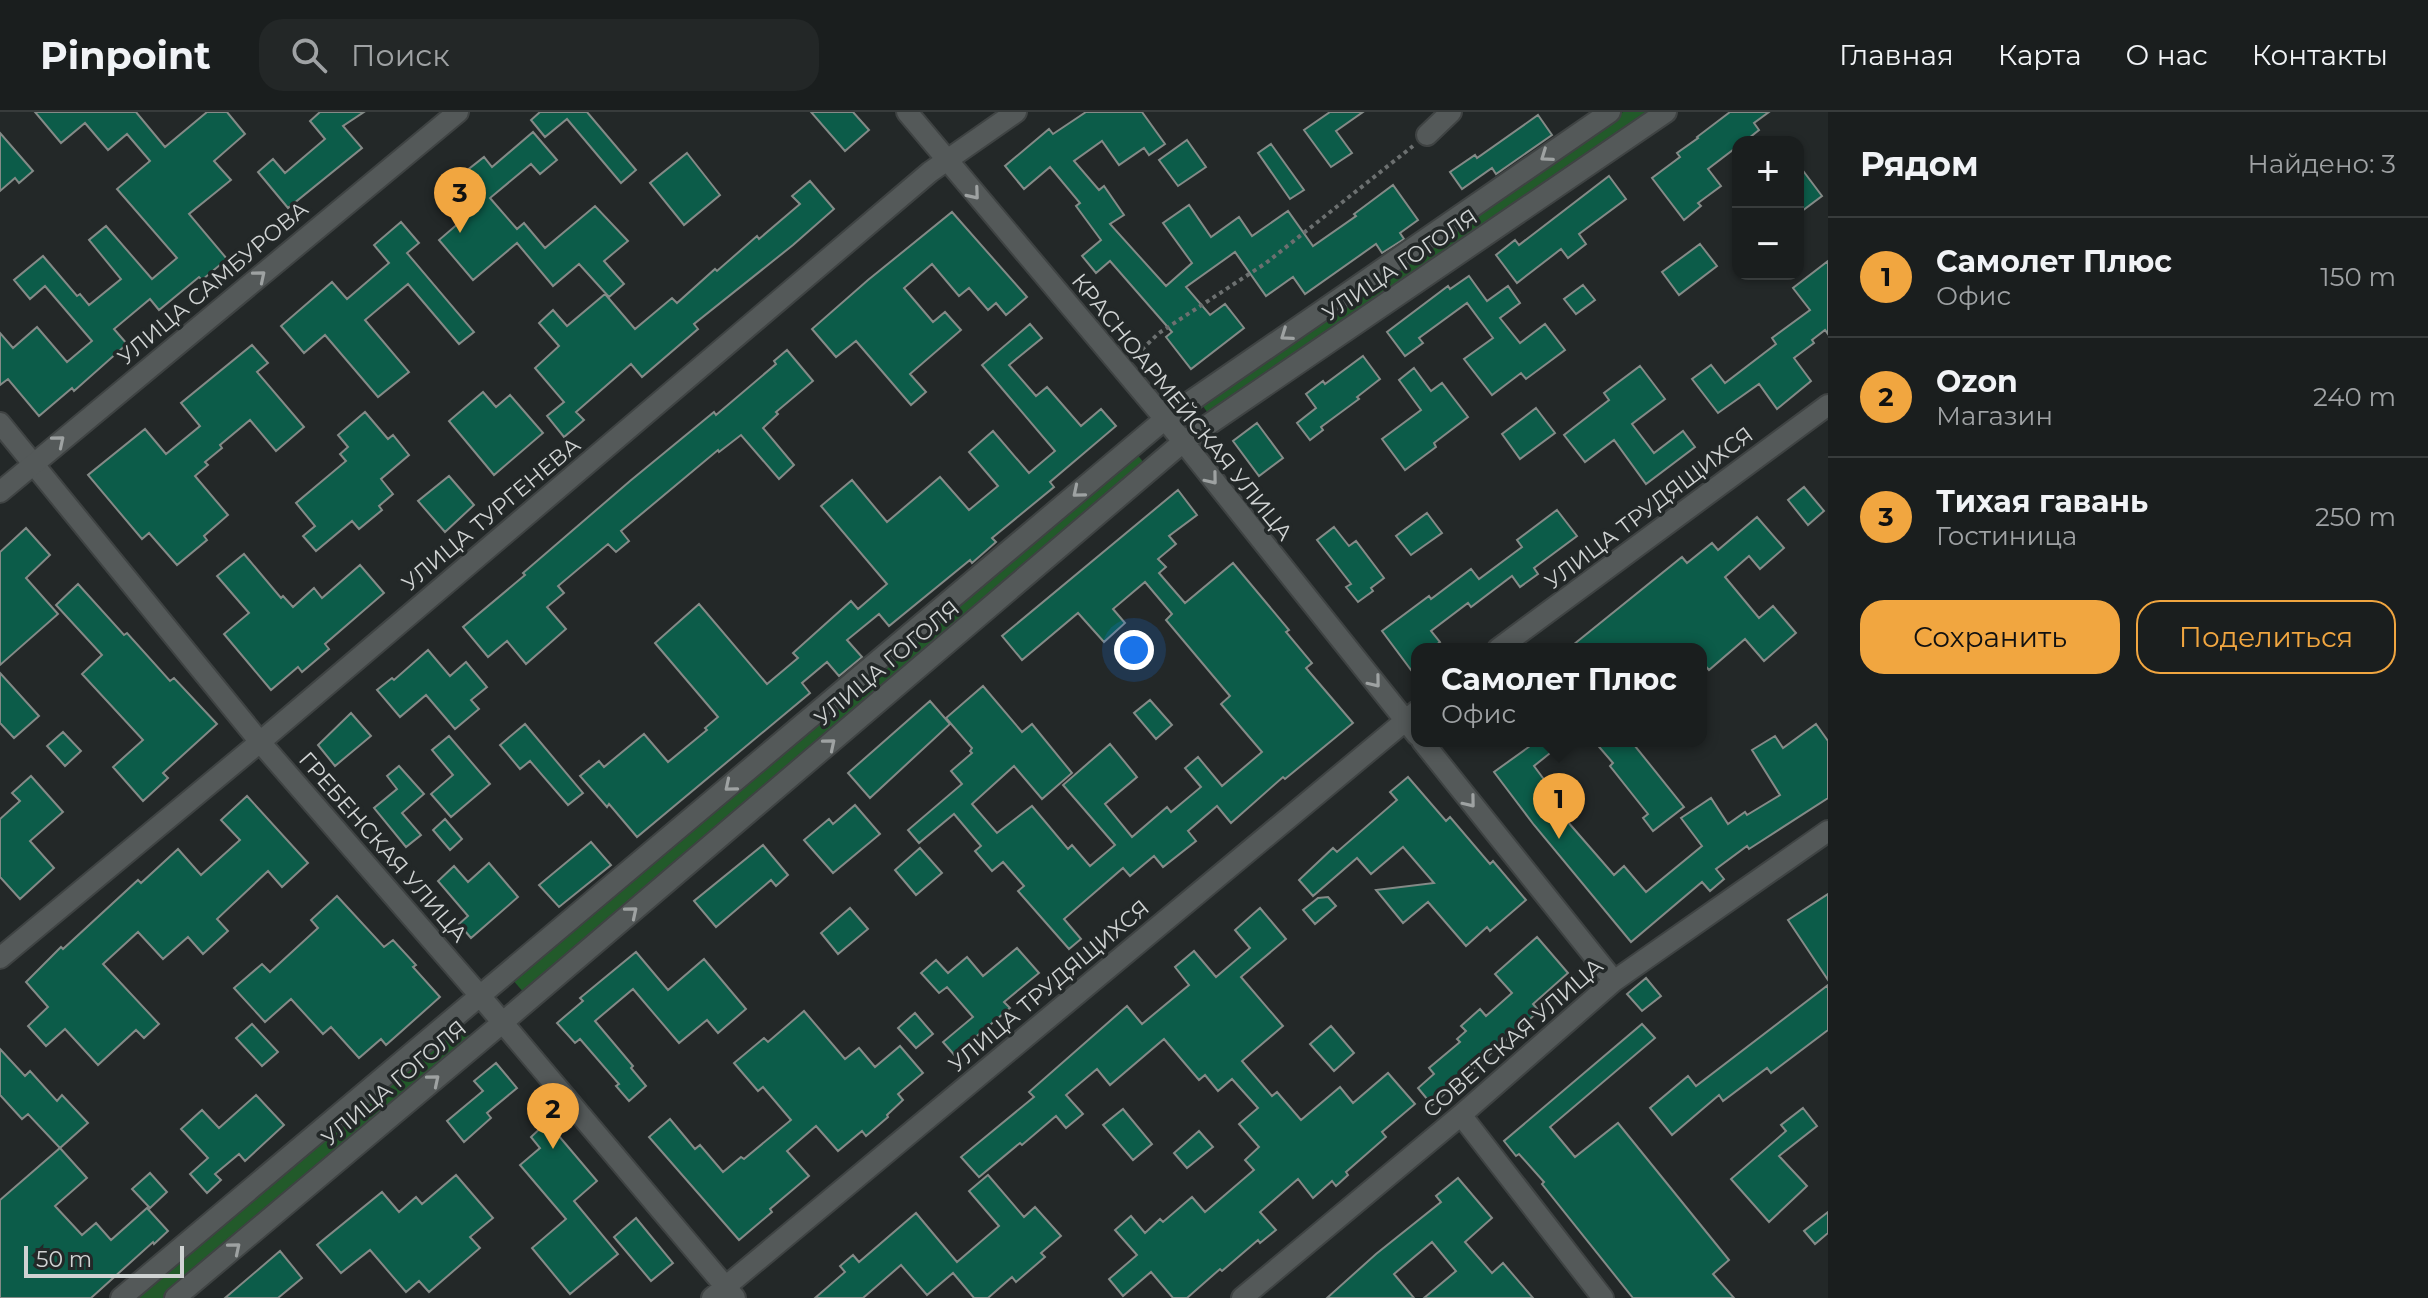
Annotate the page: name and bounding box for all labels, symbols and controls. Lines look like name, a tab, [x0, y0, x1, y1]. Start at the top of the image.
search box	[259, 19, 819, 91]
text: Pinpoint	[40, 32, 211, 79]
icon: search	[287, 33, 331, 77]
text: Поиск	[351, 37, 450, 74]
text: Главная	[1839, 38, 1954, 72]
text: Карта	[1998, 38, 2082, 72]
text: О нас	[2126, 38, 2208, 72]
text: Контакты	[2252, 38, 2388, 72]
map controls	[1732, 136, 1804, 280]
button: +	[1732, 136, 1804, 208]
text: Рядом	[1860, 143, 1979, 185]
one-way arrow	[1541, 146, 1555, 161]
text: Найдено: 3	[2248, 148, 2396, 180]
pin: 3	[434, 167, 486, 233]
one-way arrow	[964, 184, 979, 199]
street label: УЛИЦА САМБУРОВА	[112, 195, 314, 371]
street label: УЛИЦА ГОГОЛЯ	[1317, 203, 1483, 327]
button: −	[1732, 208, 1804, 280]
text: Самолет Плюс	[1936, 243, 2172, 280]
text: 1	[1881, 261, 1891, 293]
text: 150 m	[2320, 261, 2396, 293]
street label: КРАСНОАРМЕЙСКАЯ УЛИЦА	[1066, 268, 1299, 547]
one-way arrow	[251, 271, 265, 286]
text: Офис	[1936, 280, 2011, 312]
one-way arrow	[1280, 325, 1294, 340]
text: Ozon	[1936, 363, 2018, 400]
text: 2	[1878, 381, 1894, 413]
text: 240 m	[2313, 381, 2396, 413]
text: Магазин	[1936, 400, 2053, 432]
street label: УЛИЦА ТРУДЯЩИХСЯ	[1540, 421, 1758, 595]
street label: УЛИЦА ТУРГЕНЕВА	[396, 431, 586, 597]
one-way arrow	[50, 436, 65, 451]
one-way arrow	[1203, 470, 1217, 485]
one-way arrow	[1073, 482, 1088, 496]
text: Тихая гавань	[1936, 483, 2148, 520]
text: 3	[1878, 501, 1894, 533]
text: 250 m	[2315, 501, 2396, 533]
text: Гостиница	[1936, 520, 2077, 552]
street label: УЛИЦА ГОГОЛЯ	[809, 594, 965, 732]
button: Сохранить	[1860, 600, 2120, 674]
button: Поделиться	[2136, 600, 2396, 674]
your location	[1114, 630, 1154, 670]
popup	[1411, 643, 1707, 747]
text: Самолет Плюс	[1441, 661, 1677, 698]
one-way arrow	[1365, 673, 1379, 688]
text: Офис	[1441, 698, 1516, 730]
one-way arrow	[820, 739, 835, 753]
street label: ГРЕБЕНСКАЯ УЛИЦА	[293, 746, 473, 948]
pin: 1	[1533, 773, 1585, 839]
one-way arrow	[725, 776, 739, 791]
one-way arrow	[1461, 793, 1475, 808]
street label: УЛИЦА ТРУДЯЩИХСЯ	[943, 894, 1155, 1078]
one-way arrow	[622, 907, 637, 922]
street label: СОВЕТСКАЯ УЛИЦА	[1417, 952, 1609, 1124]
street label: УЛИЦА ГОГОЛЯ	[316, 1014, 472, 1152]
one-way arrow	[424, 1075, 439, 1090]
pin: 2	[527, 1083, 579, 1149]
scale bar	[24, 1242, 184, 1278]
one-way arrow	[225, 1243, 240, 1258]
text: 50 m	[36, 1246, 92, 1273]

